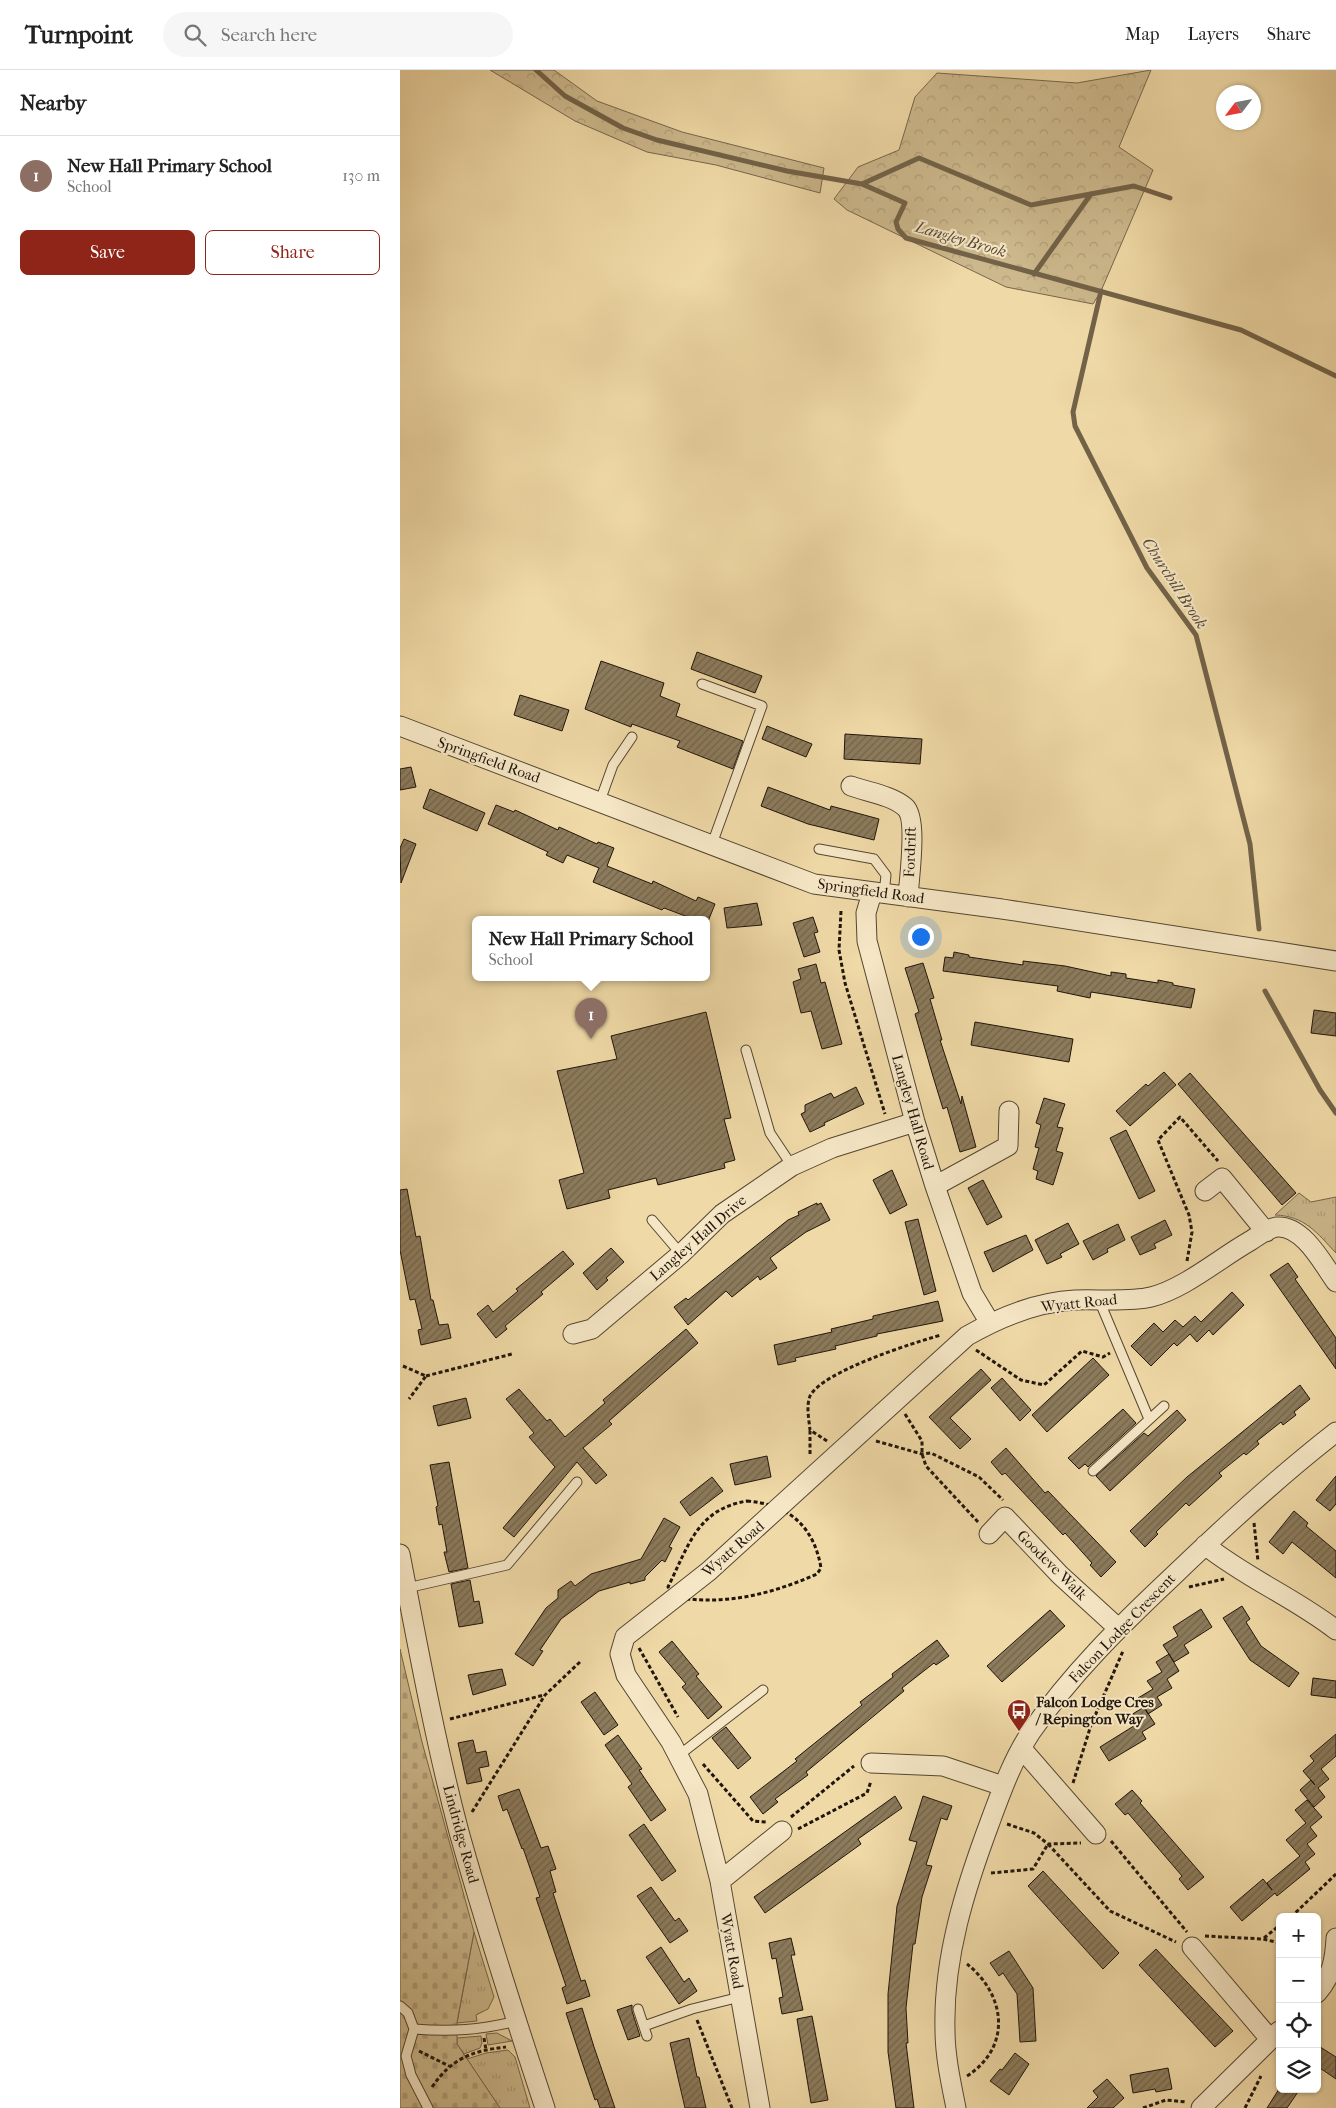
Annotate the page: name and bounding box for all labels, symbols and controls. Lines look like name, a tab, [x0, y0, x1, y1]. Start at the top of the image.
search box	[163, 12, 513, 57]
text: Turnpoint	[25, 21, 133, 49]
icon: search	[181, 21, 209, 49]
text: Search here	[221, 24, 317, 46]
text: Map	[1125, 24, 1159, 45]
text: Layers	[1187, 24, 1239, 45]
text: Share	[1267, 24, 1311, 45]
north arrow	[1216, 85, 1261, 130]
text: Nearby	[20, 91, 86, 115]
text: New Hall Primary School	[67, 155, 272, 177]
text: 1	[33, 166, 39, 185]
text: 130 m	[342, 166, 380, 185]
text: School	[67, 177, 112, 196]
water label: Langley Brook	[912, 217, 1009, 261]
button: Save	[20, 230, 195, 275]
button: Share	[205, 230, 380, 275]
water label: Churchill Brook	[1138, 534, 1212, 632]
street label: Springfield Road	[435, 733, 544, 787]
street label: Fordrift	[900, 826, 920, 878]
street label: Springfield Road	[816, 875, 926, 908]
popup	[472, 916, 710, 981]
your location	[908, 924, 934, 950]
text: New Hall Primary School	[488, 928, 694, 950]
text: School	[488, 950, 533, 969]
pin: 1	[575, 998, 607, 1039]
street label: Langley Hall Road	[888, 1052, 938, 1172]
street label: Langley Hall Drive	[646, 1191, 750, 1285]
street label: Wyatt Road	[1039, 1290, 1119, 1316]
street label: Wyatt Road	[698, 1517, 768, 1582]
street label: Goodeve Walk	[1013, 1526, 1091, 1604]
street label: Falcon Lodge Crescent	[1065, 1569, 1180, 1687]
place label: Falcon Lodge Cres / Repington Way	[1035, 1693, 1154, 1728]
bus stop icon: Falcon Lodge Cres / Repington Way	[1006, 1698, 1032, 1732]
street label: Lindridge Road	[439, 1783, 483, 1886]
street label: Wyatt Road	[716, 1911, 748, 1991]
map controls	[1276, 1913, 1321, 2093]
button: +	[1276, 1913, 1321, 1958]
button: −	[1276, 1958, 1321, 2003]
button: locate	[1276, 2003, 1321, 2048]
button: layers	[1276, 2048, 1321, 2093]

